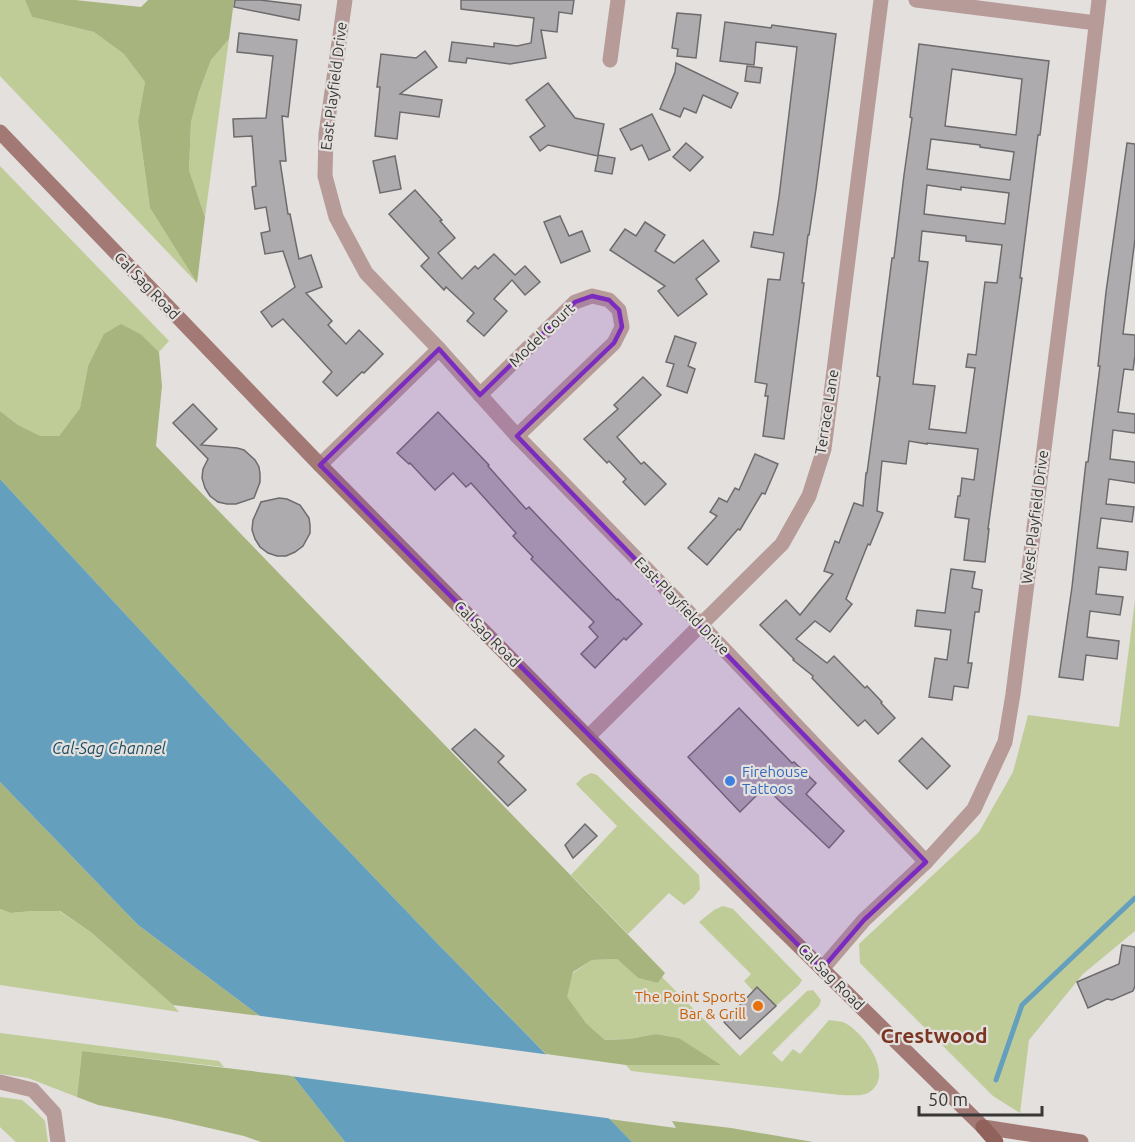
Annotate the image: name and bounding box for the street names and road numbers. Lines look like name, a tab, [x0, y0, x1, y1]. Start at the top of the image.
street label: East Playfield Drive	[317, 21, 350, 151]
street label: Cal Sag Road	[111, 249, 184, 323]
street label: Model Court	[505, 299, 578, 370]
street label: Terrace Lane	[811, 368, 842, 456]
street label: West Playfield Drive	[1018, 449, 1051, 585]
street label: East Playfield Drive	[631, 553, 733, 658]
street label: Cal Sag Road	[451, 597, 524, 670]
street label: Cal Sag Road	[795, 940, 868, 1013]

